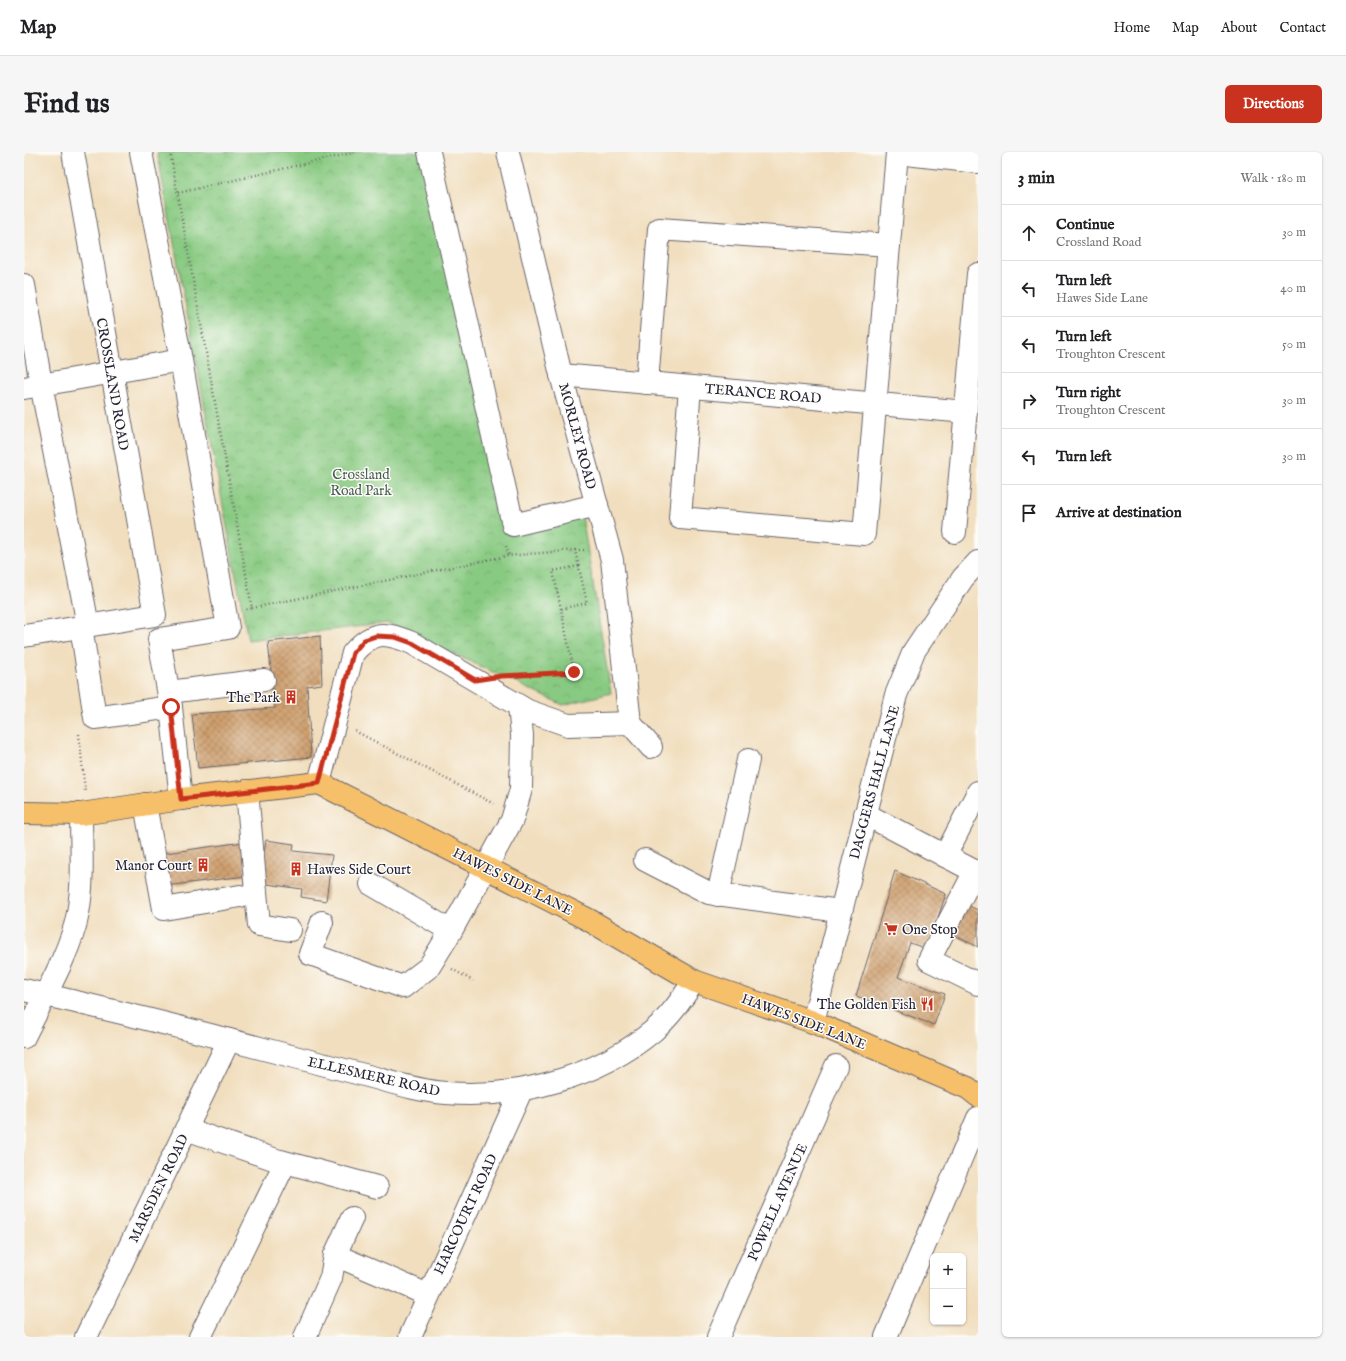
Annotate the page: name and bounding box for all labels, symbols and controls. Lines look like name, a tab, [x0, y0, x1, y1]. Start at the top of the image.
text: Map	[20, 16, 56, 40]
text: Home	[1114, 19, 1150, 37]
text: Map	[1172, 19, 1199, 37]
text: About	[1221, 19, 1257, 37]
text: Contact	[1279, 19, 1326, 37]
button: Directions	[1225, 85, 1322, 123]
text: Find us	[24, 87, 110, 122]
text: 3 min	[1018, 168, 1055, 189]
text: Walk · 180 m	[1241, 170, 1306, 187]
text: Continue	[1056, 215, 1114, 234]
icon: ahead	[1018, 222, 1040, 244]
text: 30 m	[1282, 224, 1306, 241]
text: Crossland Road	[1056, 234, 1141, 251]
text: Turn left	[1056, 271, 1112, 290]
icon: left	[1018, 278, 1040, 300]
text: 40 m	[1280, 280, 1306, 297]
text: Hawes Side Lane	[1056, 290, 1148, 307]
street label: CROSSLAND ROAD	[91, 316, 133, 452]
text: Turn left	[1056, 327, 1112, 346]
icon: left	[1018, 334, 1040, 356]
text: 50 m	[1282, 336, 1306, 353]
text: Troughton Crescent	[1056, 346, 1165, 363]
street label: TERANCE ROAD	[704, 380, 822, 408]
street label: MORLEY ROAD	[554, 381, 600, 491]
text: Turn right	[1056, 383, 1121, 402]
icon: right	[1018, 390, 1040, 412]
text: 30 m	[1282, 392, 1306, 409]
text: Troughton Crescent	[1056, 402, 1165, 419]
icon: left	[1018, 446, 1040, 468]
text: Turn left	[1056, 447, 1112, 466]
text: 30 m	[1282, 448, 1306, 465]
park label: Crossland Road Park	[330, 466, 392, 500]
icon: arrive	[1018, 502, 1040, 524]
text: Arrive at destination	[1056, 503, 1182, 522]
route end	[565, 663, 583, 681]
place label: The Park	[226, 689, 281, 707]
building icon: The Park	[283, 689, 299, 705]
route start	[162, 698, 180, 716]
street label: DAGGERS HALL LANE	[846, 703, 904, 861]
street label: HAWES SIDE LANE	[449, 844, 576, 920]
place label: Manor Court	[115, 857, 192, 875]
building icon: Manor Court	[195, 857, 211, 873]
building icon: Hawes Side Court	[288, 861, 304, 877]
place label: Hawes Side Court	[307, 861, 411, 879]
supermarket icon: One Stop	[883, 921, 899, 937]
place label: One Stop	[902, 921, 958, 939]
street label: HAWES SIDE LANE	[739, 990, 869, 1054]
place label: The Golden Fish	[817, 996, 917, 1014]
restaurant icon: The Golden Fish	[919, 996, 935, 1012]
street label: ELLESMERE ROAD	[306, 1053, 442, 1101]
street label: MARSDEN ROAD	[125, 1131, 193, 1246]
street label: POWELL AVENUE	[744, 1140, 812, 1264]
street label: HARCOURT ROAD	[430, 1151, 502, 1278]
map controls	[930, 1253, 966, 1325]
button: +	[930, 1253, 966, 1289]
button: −	[930, 1289, 966, 1325]

